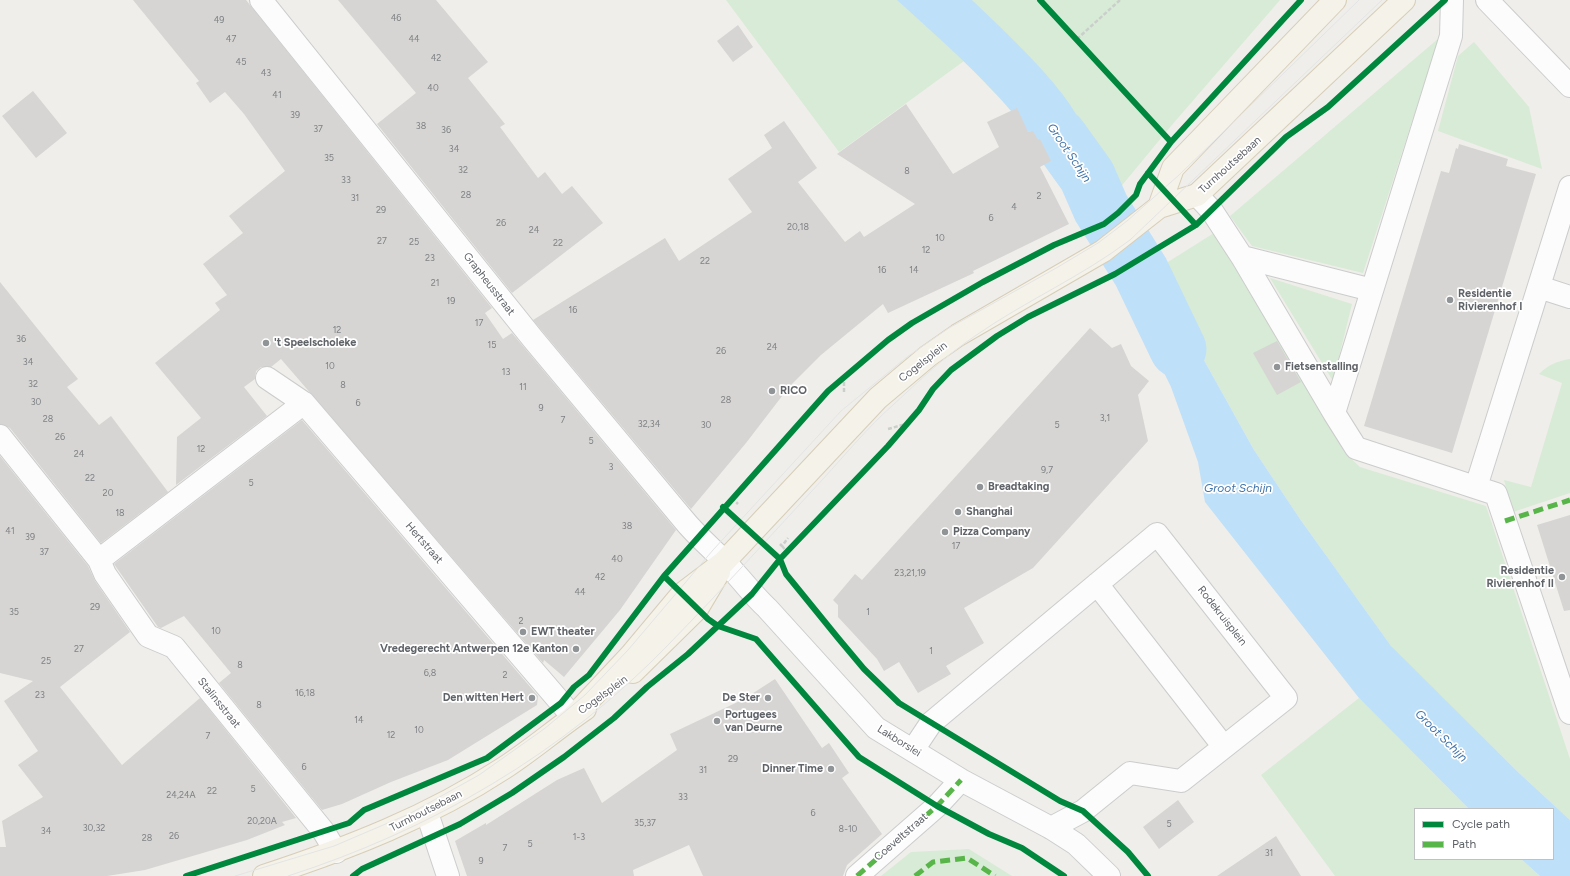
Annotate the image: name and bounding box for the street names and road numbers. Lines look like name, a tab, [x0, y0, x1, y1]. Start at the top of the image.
street label: Turnhoutsebaan	[1196, 134, 1264, 196]
street label: Grapheusstraat	[460, 250, 518, 318]
street label: Cogelsplein	[896, 339, 950, 385]
street label: Hertstraat	[402, 520, 446, 566]
street label: Rodekruisplein	[1195, 583, 1249, 649]
street label: Cogelsplein	[576, 673, 630, 717]
street label: Stalinsstraat	[195, 675, 243, 731]
street label: Lakborslei	[875, 722, 923, 760]
street label: Turnhoutsebaan	[388, 787, 464, 835]
street label: Coeveltstraat	[871, 810, 931, 864]

